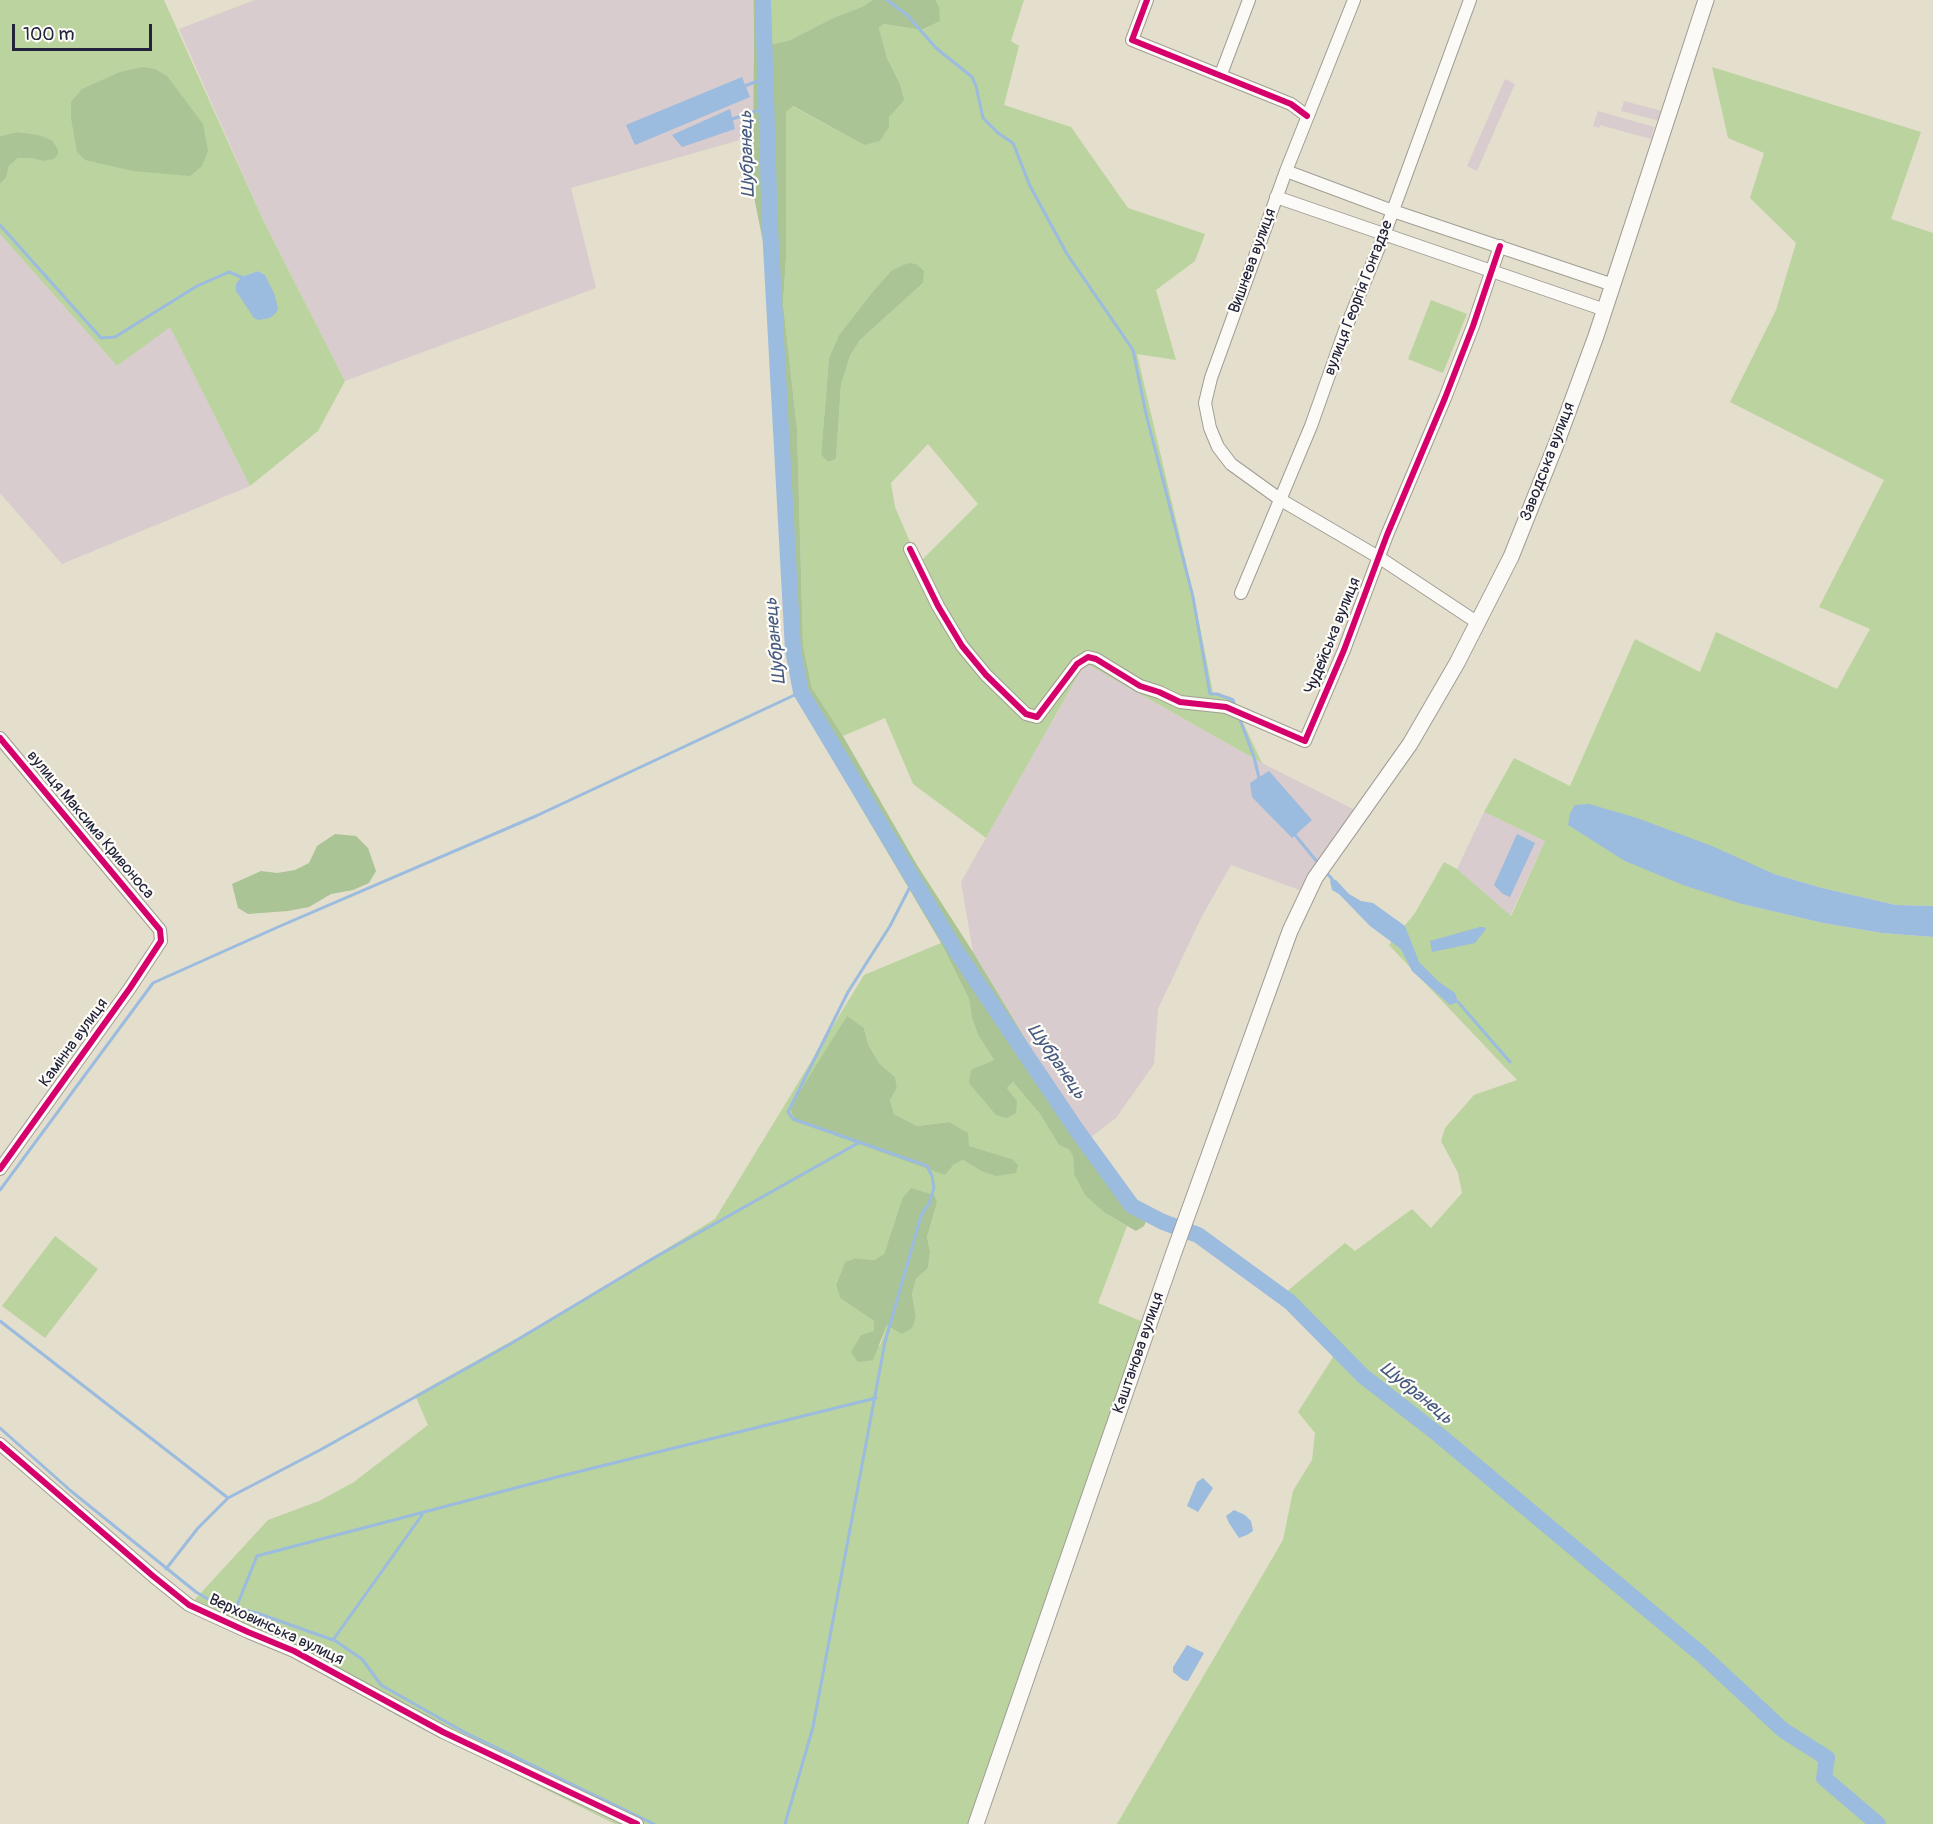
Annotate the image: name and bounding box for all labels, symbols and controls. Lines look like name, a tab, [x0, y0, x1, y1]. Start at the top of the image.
scale bar	[15, 12, 154, 50]
text: 100 m	[23, 23, 75, 46]
water label: Шубранець	[736, 110, 760, 198]
street label: Вишнева вулиця	[1225, 206, 1281, 316]
street label: вулиця Георгія Гонгадзе	[1321, 218, 1397, 378]
street label: Заводська вулиця	[1517, 400, 1579, 524]
street label: Чудейська вулиця	[1301, 575, 1365, 697]
water label: Шубранець	[761, 597, 791, 685]
street label: вулиця Максима Кривоноса	[22, 747, 158, 903]
street label: Камінна вулиця	[35, 995, 113, 1091]
water label: Шубранець	[1022, 1020, 1090, 1104]
street label: Каштанова вулиця	[1109, 1290, 1169, 1416]
water label: Шубранець	[1375, 1358, 1457, 1430]
street label: Верховинська вулиця	[206, 1590, 346, 1670]

